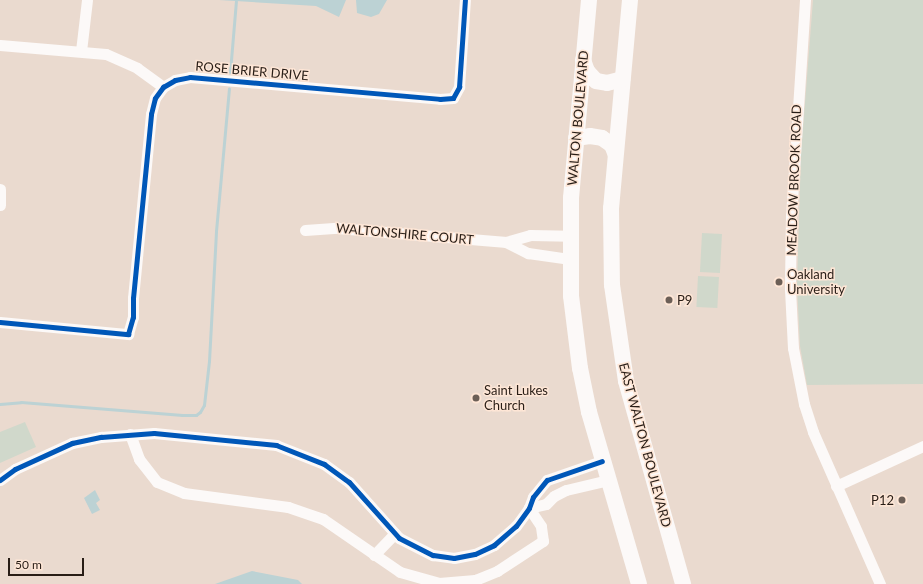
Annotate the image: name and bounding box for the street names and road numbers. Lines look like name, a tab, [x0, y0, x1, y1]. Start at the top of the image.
street label: WALTON BOULEVARD	[564, 50, 592, 186]
street label: ROSE BRIER DRIVE	[195, 58, 309, 84]
street label: MEADOW BROOK ROAD	[784, 104, 804, 256]
street label: WALTONSHIRE COURT	[335, 220, 475, 248]
street label: EAST WALTON BOULEVARD	[615, 361, 675, 529]

